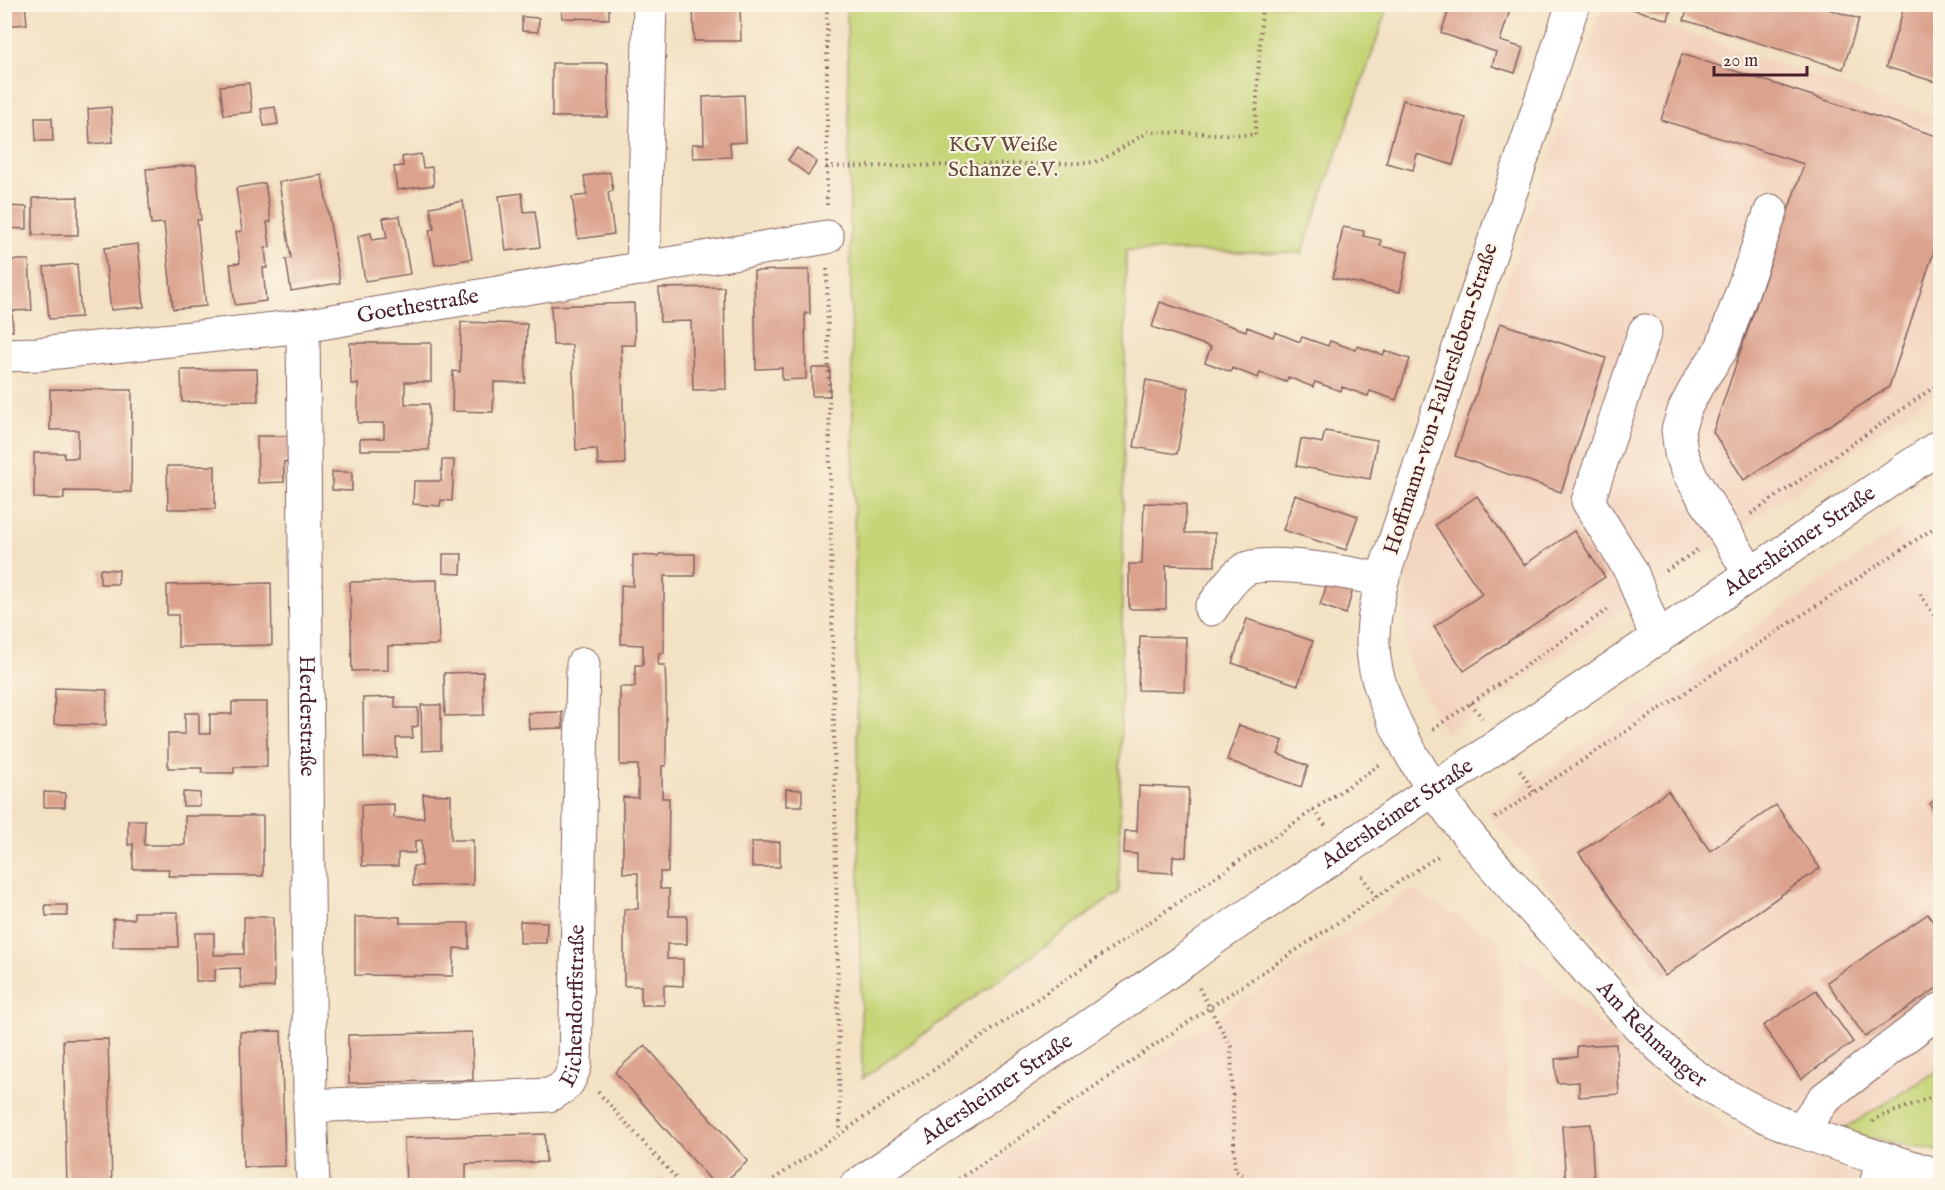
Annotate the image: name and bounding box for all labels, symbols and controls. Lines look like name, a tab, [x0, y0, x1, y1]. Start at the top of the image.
scale bar	[1714, 39, 1807, 77]
text: 20 m	[1723, 50, 1758, 73]
park label: KGV Weiße Schanze e.V.	[948, 131, 1058, 184]
street label: Hoffmann-von-Fallersleben-Straße	[1377, 240, 1505, 558]
street label: Goethestraße	[355, 282, 481, 331]
street label: Adersheimer Straße	[1717, 480, 1881, 603]
street label: Herderstraße	[292, 655, 321, 777]
street label: Adersheimer Straße	[1315, 752, 1479, 876]
street label: Eichendorffstraße	[554, 924, 592, 1092]
street label: Am Rehmanger	[1589, 974, 1712, 1095]
street label: Adersheimer Straße	[915, 1027, 1078, 1152]

